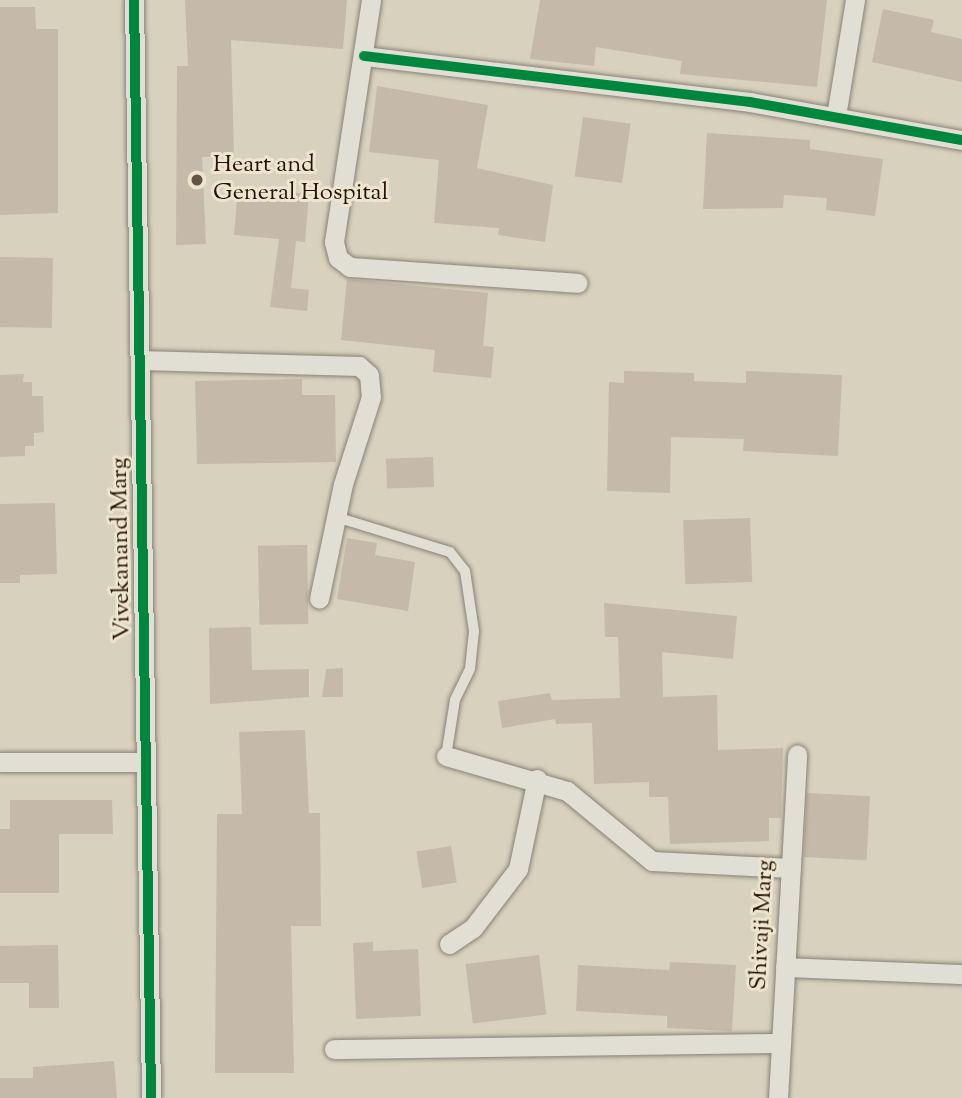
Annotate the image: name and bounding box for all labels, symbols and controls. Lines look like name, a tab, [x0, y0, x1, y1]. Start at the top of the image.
place label: Heart and General Hospital	[213, 152, 388, 208]
marker: Heart and General Hospital	[187, 170, 207, 190]
street label: Vivekanand Marg	[106, 457, 138, 641]
street label: Shivaji Marg	[745, 859, 781, 991]

